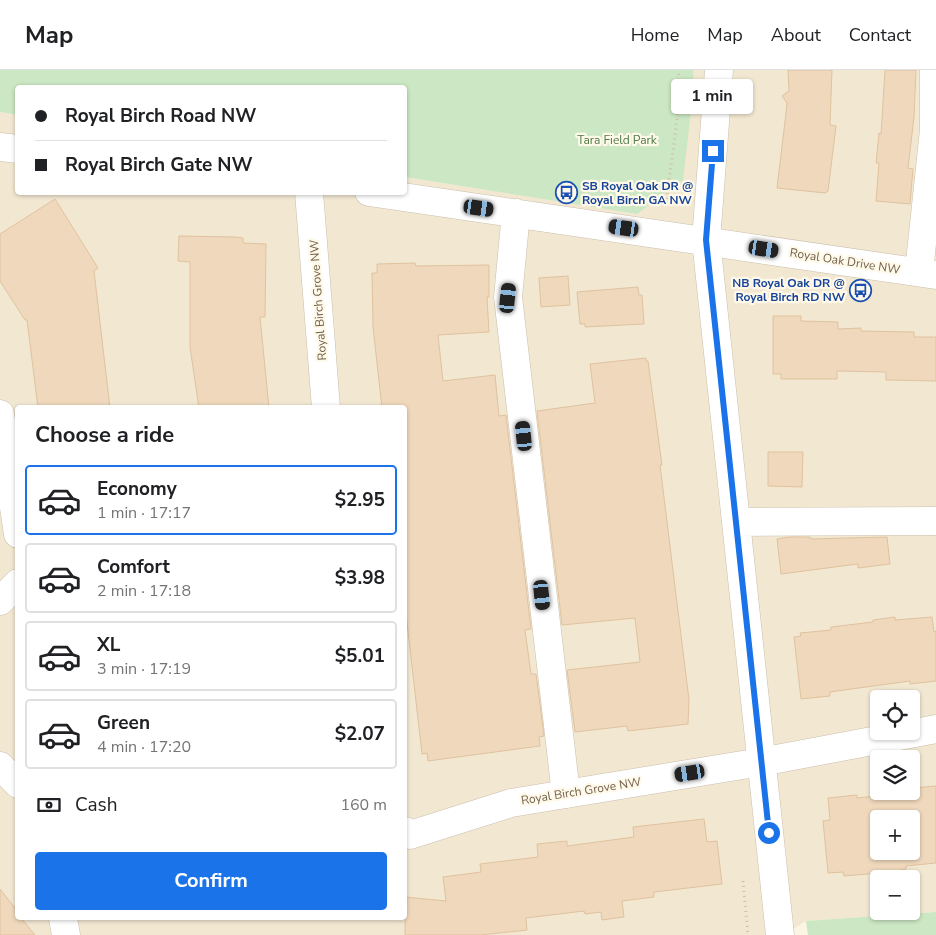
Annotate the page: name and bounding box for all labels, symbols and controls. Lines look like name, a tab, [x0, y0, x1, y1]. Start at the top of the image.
text: Map	[25, 19, 73, 51]
text: Home	[631, 23, 679, 47]
text: Map	[707, 23, 743, 47]
text: About	[771, 23, 821, 47]
text: Contact	[849, 23, 911, 47]
callout: 1 min	[672, 78, 754, 114]
text: 1 min	[691, 85, 733, 107]
text: Royal Birch Road NW	[65, 103, 256, 129]
park label: Tara Field Park	[577, 132, 658, 148]
route end	[702, 140, 724, 162]
text: Royal Birch Gate NW	[65, 152, 253, 178]
place label: SB Royal Oak DR @ Royal Birch GA NW	[582, 178, 693, 208]
bus stop icon: SB Royal Oak DR @ Royal Birch GA NW	[554, 181, 578, 205]
car	[463, 198, 494, 218]
car	[608, 218, 639, 238]
street label: Royal Birch Grove NW	[306, 239, 330, 361]
car	[748, 239, 779, 259]
street label: Royal Oak Drive NW	[789, 244, 901, 278]
place label: NB Royal Oak DR @ Royal Birch RD NW	[732, 275, 846, 305]
bus stop icon: NB Royal Oak DR @ Royal Birch RD NW	[849, 278, 873, 302]
car	[498, 282, 517, 314]
text: Choose a ride	[35, 420, 174, 450]
car	[514, 420, 533, 452]
text: Economy	[97, 476, 177, 502]
icon: car	[37, 478, 82, 523]
text: $2.95	[335, 487, 385, 513]
text: 1 min · 17:17	[97, 502, 191, 524]
text: Comfort	[97, 554, 170, 580]
icon: car	[37, 556, 82, 601]
text: $3.98	[335, 565, 385, 591]
car	[532, 579, 551, 611]
text: 2 min · 17:18	[97, 580, 191, 602]
text: XL	[97, 632, 120, 658]
icon: car	[37, 634, 82, 679]
text: $5.01	[335, 643, 385, 669]
text: 3 min · 17:19	[97, 658, 191, 680]
map controls	[870, 690, 920, 920]
button: locate	[870, 690, 920, 740]
text: Green	[97, 710, 150, 736]
icon: car	[37, 712, 82, 757]
text: $2.07	[335, 721, 385, 747]
text: 4 min · 17:20	[97, 736, 191, 758]
button: layers	[870, 750, 920, 800]
car	[674, 763, 705, 783]
street label: Royal Birch Grove NW	[520, 774, 642, 808]
icon: cash	[35, 791, 63, 819]
text: Cash	[75, 792, 117, 818]
text: 160 m	[340, 794, 387, 816]
button: +	[870, 810, 920, 860]
route start	[758, 822, 780, 844]
button: Confirm	[35, 852, 387, 910]
button: −	[870, 870, 920, 920]

